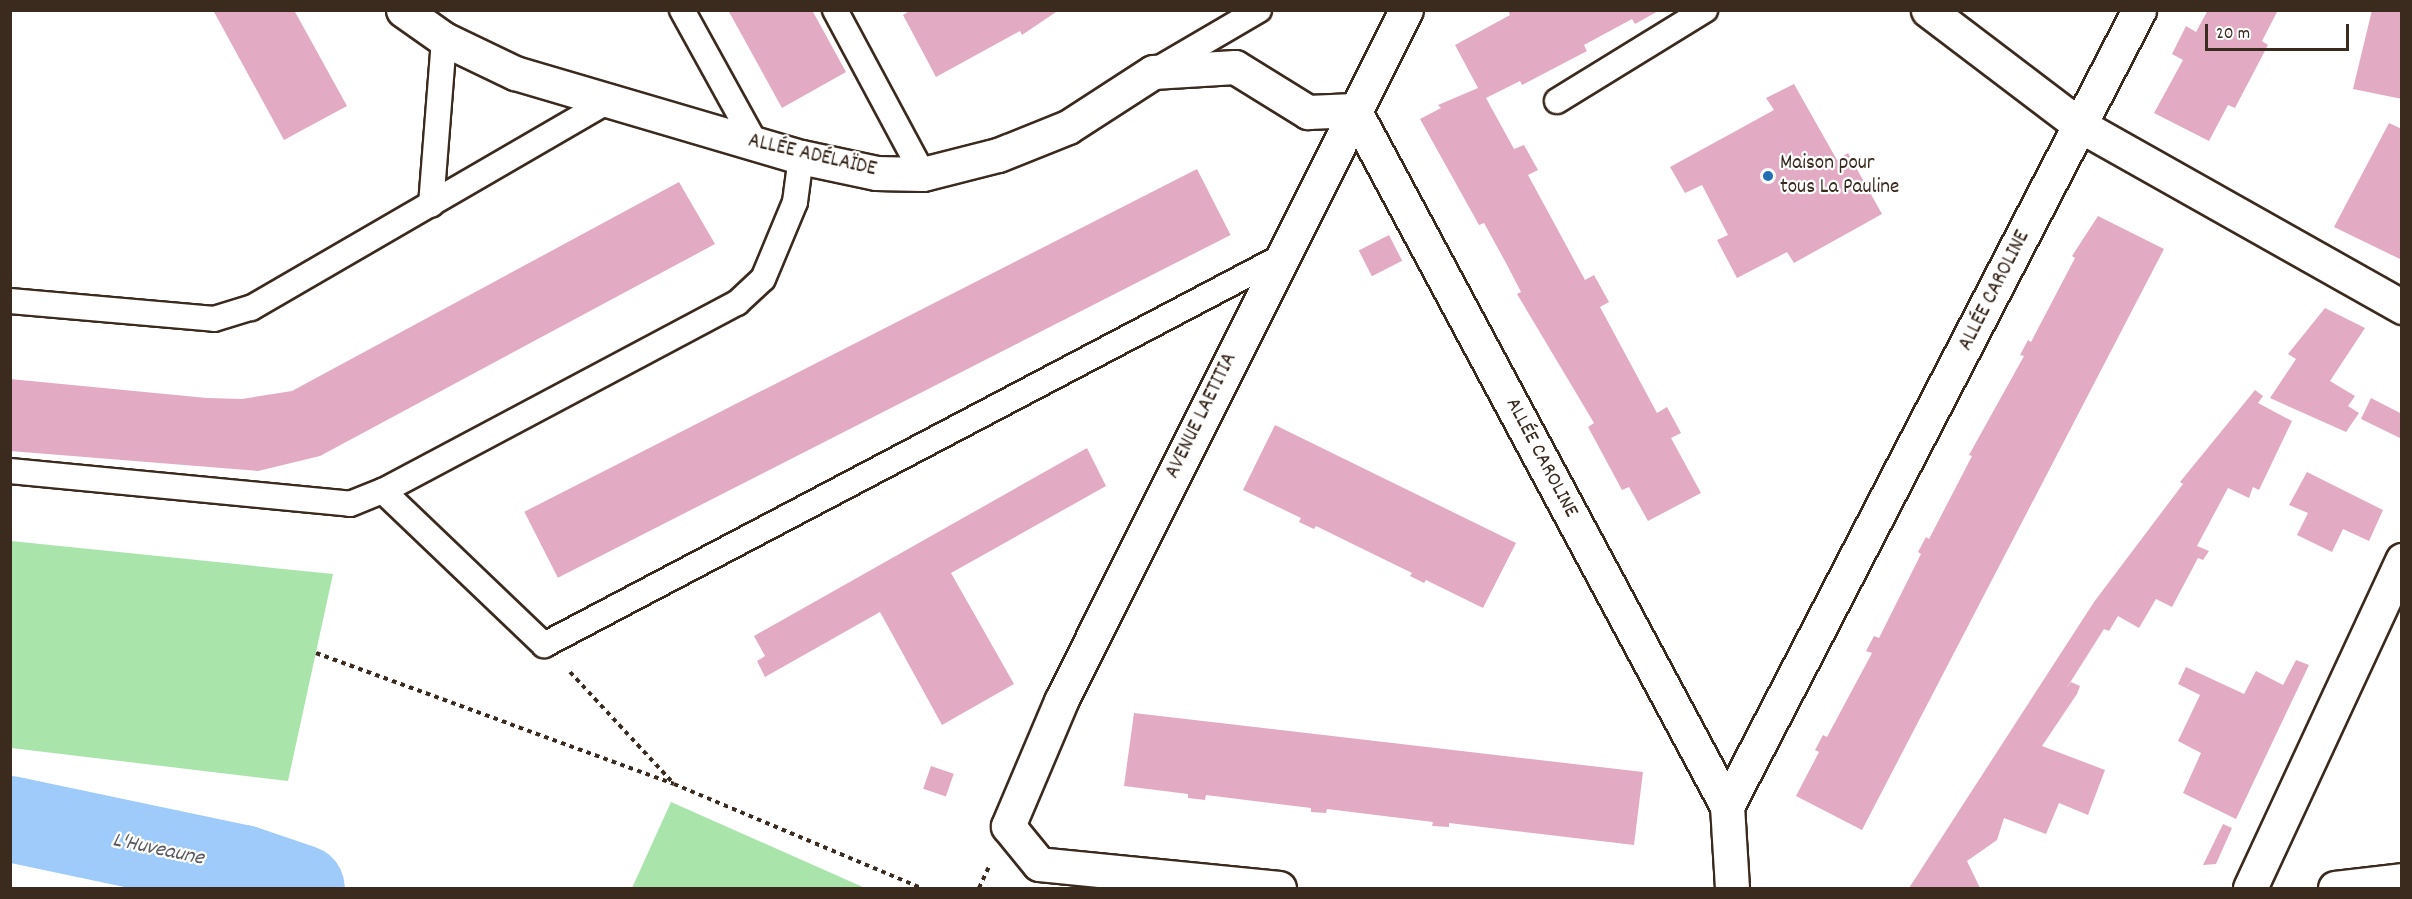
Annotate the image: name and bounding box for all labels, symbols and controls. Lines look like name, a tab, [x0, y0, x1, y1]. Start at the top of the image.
scale bar	[2208, 12, 2352, 50]
text: 20 m	[2216, 22, 2250, 47]
street label: ALLÉE ADÉLAÏDE	[746, 129, 878, 183]
place label: Maison pour tous La Pauline	[1780, 151, 1899, 201]
marker: Maison pour tous La Pauline	[1761, 169, 1775, 183]
street label: ALLÉE CAROLINE	[1954, 227, 2036, 355]
street label: AVENUE LAETITIA	[1161, 349, 1243, 483]
street label: ALLÉE CAROLINE	[1499, 394, 1583, 522]
water label: L'Huveaune	[110, 827, 206, 873]

